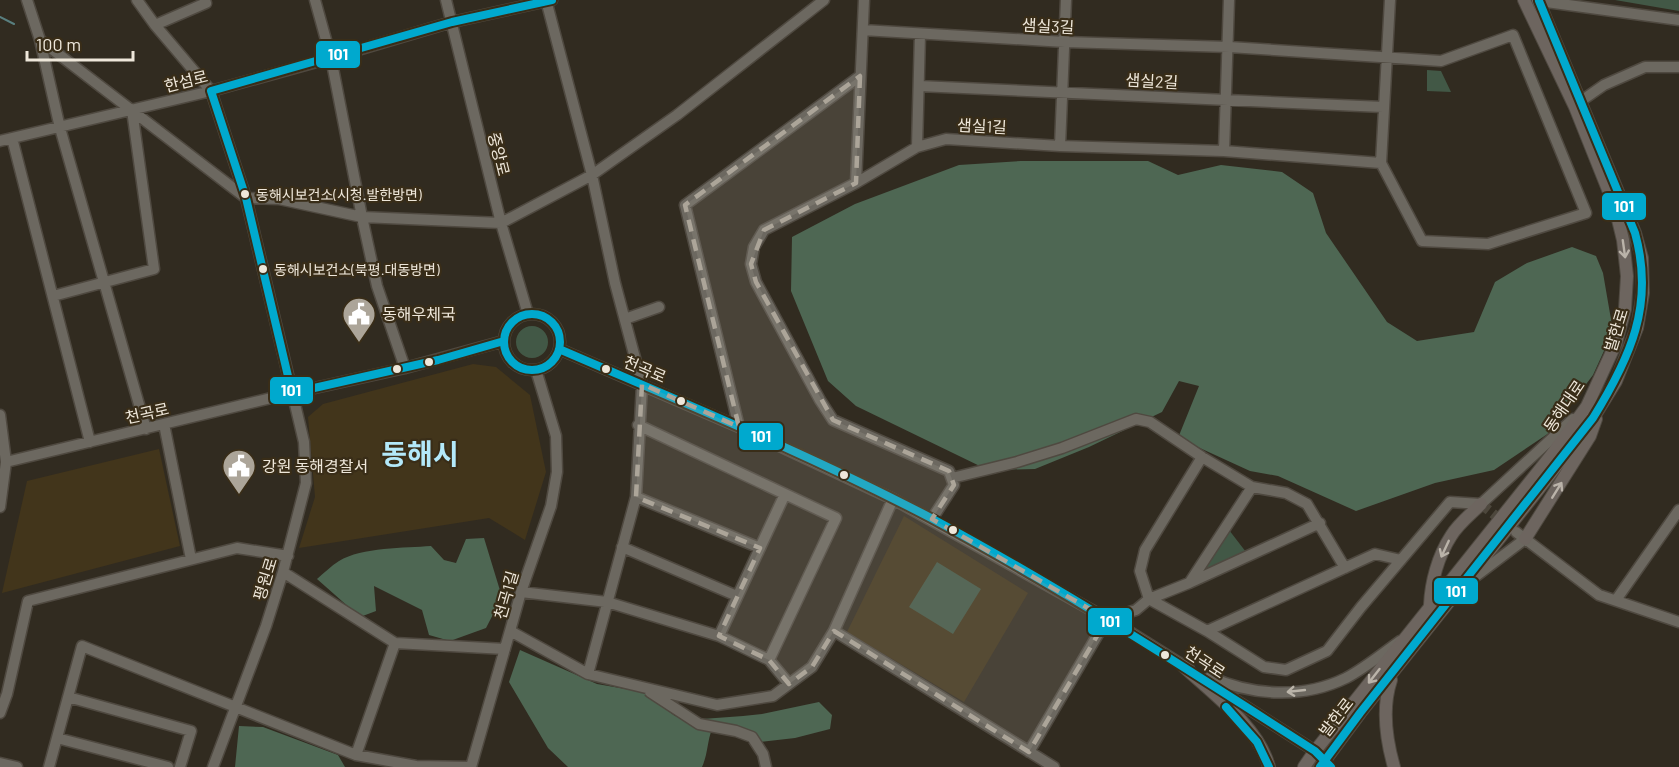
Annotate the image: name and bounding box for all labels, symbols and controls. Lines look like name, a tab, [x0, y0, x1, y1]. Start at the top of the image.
street label: 샘실3길	[1021, 15, 1075, 36]
scale bar	[27, 24, 134, 62]
text: 100 m	[36, 33, 81, 55]
line badge: 101	[315, 40, 361, 69]
text: 101	[328, 44, 348, 63]
street label: 한섬로	[162, 66, 210, 95]
street label: 샘실2길	[1125, 70, 1179, 91]
street label: 샘실1길	[957, 115, 1007, 136]
street label: 중앙로	[485, 130, 514, 178]
place label: 동해시보건소(시청.발한방면)	[256, 186, 422, 203]
marker: 동해시보건소(시청.발한방면)	[239, 188, 251, 200]
line badge: 101	[1601, 192, 1647, 221]
text: 101	[1614, 196, 1634, 215]
one-way arrow	[1618, 238, 1629, 258]
place label: 동해시보건소(북평.대동방면)	[274, 261, 440, 278]
marker: 동해시보건소(북평.대동방면)	[257, 263, 269, 275]
public building icon: 동해우체국	[341, 296, 377, 343]
place label: 동해우체국	[382, 304, 456, 323]
street label: 발한로	[1600, 306, 1631, 354]
street label: 천곡로	[621, 351, 669, 386]
unlabelled marker	[423, 356, 435, 368]
unlabelled marker	[391, 363, 403, 375]
unlabelled marker	[600, 363, 612, 375]
line badge: 101	[269, 376, 314, 405]
street label: 동해대로	[1539, 376, 1588, 435]
text: 101	[281, 380, 301, 399]
unlabelled marker	[675, 395, 687, 407]
street label: 천곡로	[123, 398, 171, 427]
line badge: 101	[738, 422, 784, 451]
text: 101	[751, 426, 771, 445]
district label: 동해시	[381, 436, 459, 470]
public building icon: 강원 동해경찰서	[221, 448, 257, 495]
place label: 강원 동해경찰서	[262, 456, 368, 475]
unlabelled marker	[838, 469, 850, 481]
one-way arrow	[1551, 482, 1563, 499]
unlabelled marker	[947, 524, 959, 536]
one-way arrow	[1438, 540, 1450, 558]
street label: 평원로	[249, 555, 280, 603]
street label: 천곡1길	[490, 568, 522, 621]
line badge: 101	[1433, 577, 1479, 605]
text: 101	[1446, 581, 1466, 600]
line badge: 101	[1087, 607, 1133, 636]
text: 101	[1100, 611, 1120, 630]
street label: 천곡로	[1182, 642, 1229, 682]
unlabelled marker	[1159, 649, 1171, 661]
one-way arrow	[1367, 668, 1380, 684]
one-way arrow	[1286, 686, 1306, 697]
street label: 발한로	[1315, 693, 1357, 740]

